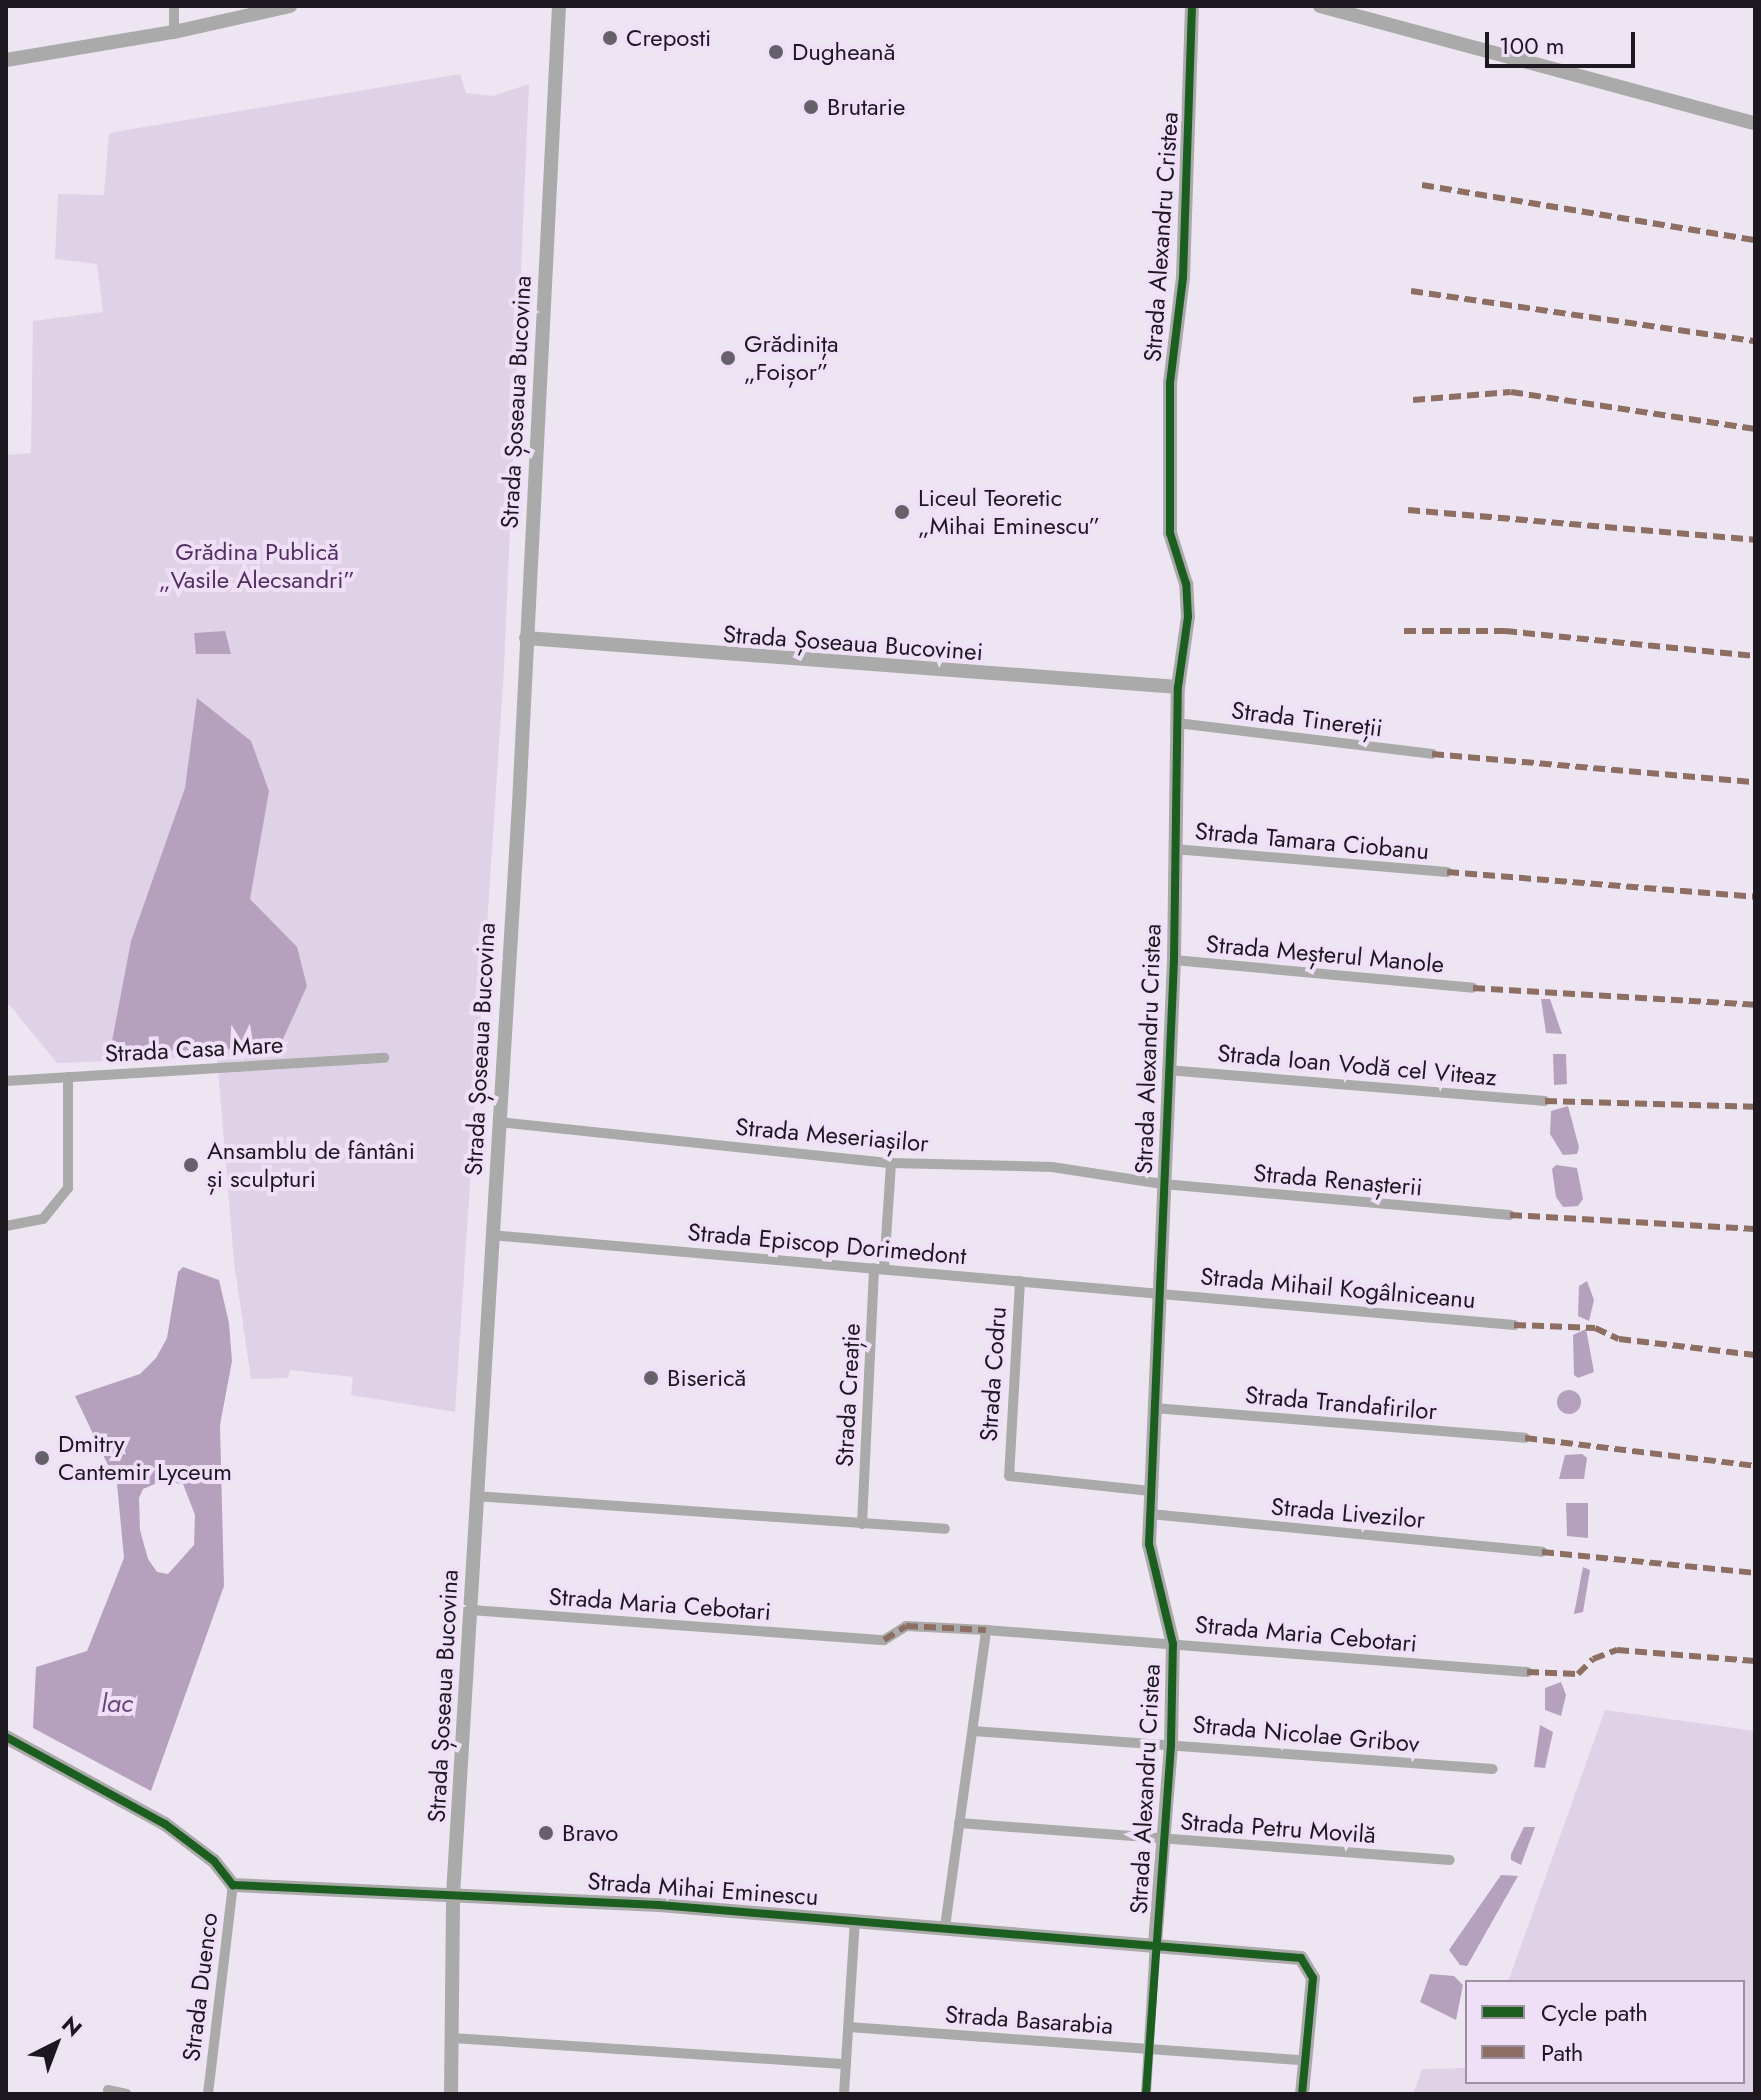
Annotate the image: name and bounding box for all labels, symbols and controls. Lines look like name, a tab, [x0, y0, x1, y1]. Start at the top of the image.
scale bar	[1489, 16, 1639, 66]
place label: Creposti	[626, 24, 711, 52]
text: 100 m	[1499, 28, 1565, 63]
marker: Creposti	[601, 29, 619, 47]
place label: Dugheană	[792, 38, 895, 66]
marker: Dugheană	[767, 43, 785, 61]
place label: Brutarie	[827, 93, 905, 121]
marker: Brutarie	[802, 98, 820, 116]
street label: Strada Alexandru Cristea	[1138, 111, 1184, 363]
street label: Strada Șoseaua Bucovina	[495, 275, 537, 529]
place label: Grădinița „Foișor”	[744, 330, 839, 386]
marker: Grădinița „Foișor”	[719, 349, 737, 367]
place label: Liceul Teoretic „Mihai Eminescu”	[918, 484, 1100, 540]
marker: Liceul Teoretic „Mihai Eminescu”	[893, 503, 911, 521]
park label: Grădina Publică „Vasile Alecsandri”	[159, 538, 355, 594]
street label: Strada Șoseaua Bucovinei	[722, 620, 984, 666]
street label: Strada Tinereții	[1230, 695, 1384, 743]
street label: Strada Tamara Ciobanu	[1194, 816, 1430, 866]
street label: Strada Șoseaua Bucovina	[459, 922, 501, 1176]
street label: Strada Alexandru Cristea	[1129, 923, 1167, 1175]
street label: Strada Meșterul Manole	[1205, 929, 1445, 979]
street label: Strada Casa Mare	[104, 1030, 284, 1068]
street label: Strada Ioan Vodă cel Viteaz	[1216, 1038, 1498, 1092]
street label: Strada Meseriașilor	[734, 1112, 930, 1158]
place label: Ansamblu de fântâni și sculpturi	[207, 1137, 415, 1193]
marker: Ansamblu de fântâni și sculpturi	[182, 1156, 200, 1174]
street label: Strada Renașterii	[1252, 1158, 1424, 1202]
street label: Strada Episcop Dorimedont	[687, 1217, 967, 1271]
street label: Strada Mihail Kogâlniceanu	[1199, 1262, 1477, 1314]
street label: Strada Codru	[974, 1306, 1012, 1442]
street label: Strada Creație	[830, 1323, 866, 1467]
place label: Biserică	[667, 1364, 746, 1392]
marker: Biserică	[642, 1369, 660, 1387]
street label: Strada Trandafirilor	[1244, 1380, 1438, 1426]
place label: Dmitry Cantemir Lyceum	[58, 1430, 232, 1486]
marker: Dmitry Cantemir Lyceum	[33, 1449, 51, 1467]
street label: Strada Livezilor	[1270, 1492, 1426, 1534]
street label: Strada Șoseaua Bucovina	[422, 1569, 464, 1823]
street label: Strada Maria Cebotari	[548, 1582, 772, 1626]
street label: Strada Maria Cebotari	[1194, 1610, 1418, 1658]
street label: Strada Alexandru Cristea	[1124, 1663, 1166, 1915]
water label: lac	[101, 1688, 133, 1720]
street label: Strada Nicolae Gribov	[1192, 1710, 1420, 1758]
street label: Strada Petru Movilă	[1179, 1807, 1377, 1849]
place label: Bravo	[562, 1819, 618, 1847]
marker: Bravo	[537, 1824, 555, 1842]
street label: Strada Mihai Eminescu	[587, 1867, 819, 1911]
street label: Strada Duenco	[177, 1911, 223, 2063]
legend	[1465, 1980, 1745, 2084]
text: Cycle path	[1541, 1995, 1648, 2030]
street label: Strada Basarabia	[944, 2000, 1114, 2040]
north arrow	[16, 2004, 96, 2084]
text: N	[55, 2008, 89, 2044]
text: Path	[1541, 2035, 1583, 2070]

